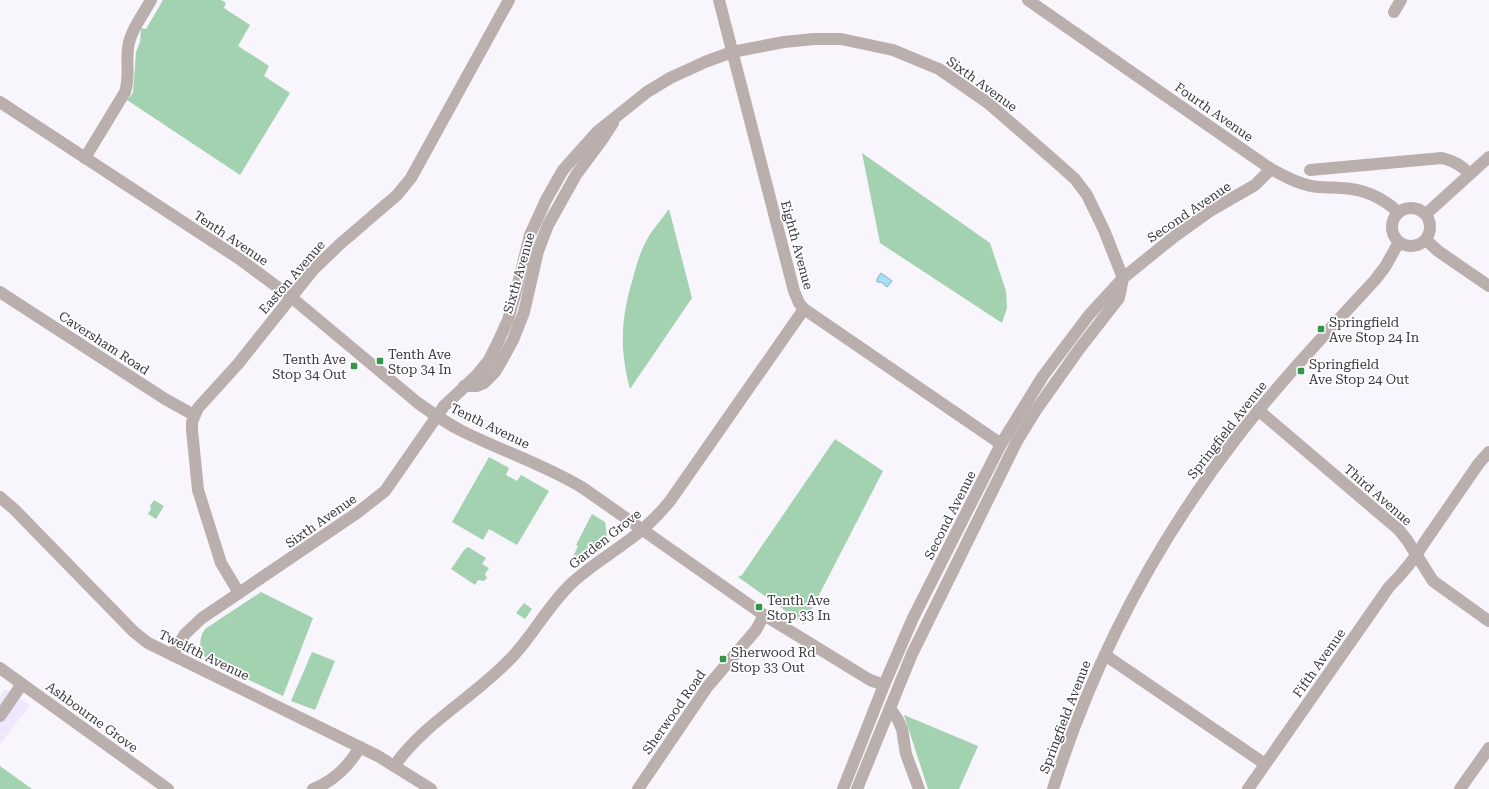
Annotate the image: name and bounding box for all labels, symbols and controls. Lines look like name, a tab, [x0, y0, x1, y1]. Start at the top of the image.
street label: Sixth Avenue	[944, 53, 1020, 115]
street label: Fourth Avenue	[1172, 79, 1256, 145]
street label: Second Avenue	[1144, 179, 1234, 245]
street label: Eighth Avenue	[778, 199, 816, 291]
street label: Tenth Avenue	[191, 208, 271, 268]
street label: Sixth Avenue	[500, 231, 538, 315]
street label: Easton Avenue	[256, 237, 328, 317]
street label: Caversham Road	[56, 308, 152, 378]
place label: Springfield Ave Stop 24 In	[1329, 315, 1420, 345]
marker: Springfield Ave Stop 24 In	[1316, 324, 1326, 334]
place label: Tenth Ave Stop 34 In	[388, 347, 452, 377]
place label: Tenth Ave Stop 34 Out	[272, 352, 346, 382]
marker: Tenth Ave Stop 34 In	[375, 356, 385, 366]
place label: Springfield Ave Stop 24 Out	[1309, 357, 1409, 387]
marker: Tenth Ave Stop 34 Out	[349, 361, 359, 371]
marker: Springfield Ave Stop 24 Out	[1296, 366, 1306, 376]
street label: Springfield Avenue	[1184, 378, 1270, 482]
street label: Tenth Avenue	[448, 400, 532, 452]
street label: Third Avenue	[1341, 462, 1415, 528]
street label: Second Avenue	[921, 468, 979, 562]
street label: Sixth Avenue	[283, 491, 359, 551]
street label: Garden Grove	[566, 506, 644, 572]
place label: Tenth Ave Stop 33 In	[767, 593, 831, 623]
marker: Tenth Ave Stop 33 In	[754, 602, 764, 612]
street label: Fifth Avenue	[1290, 626, 1348, 700]
street label: Twelfth Avenue	[156, 627, 252, 683]
place label: Sherwood Rd Stop 33 Out	[731, 645, 816, 675]
marker: Sherwood Rd Stop 33 Out	[718, 654, 728, 664]
street label: Springfield Avenue	[1037, 658, 1093, 776]
street label: Sherwood Road	[639, 667, 709, 757]
street label: Ashbourne Grove	[43, 679, 141, 755]

